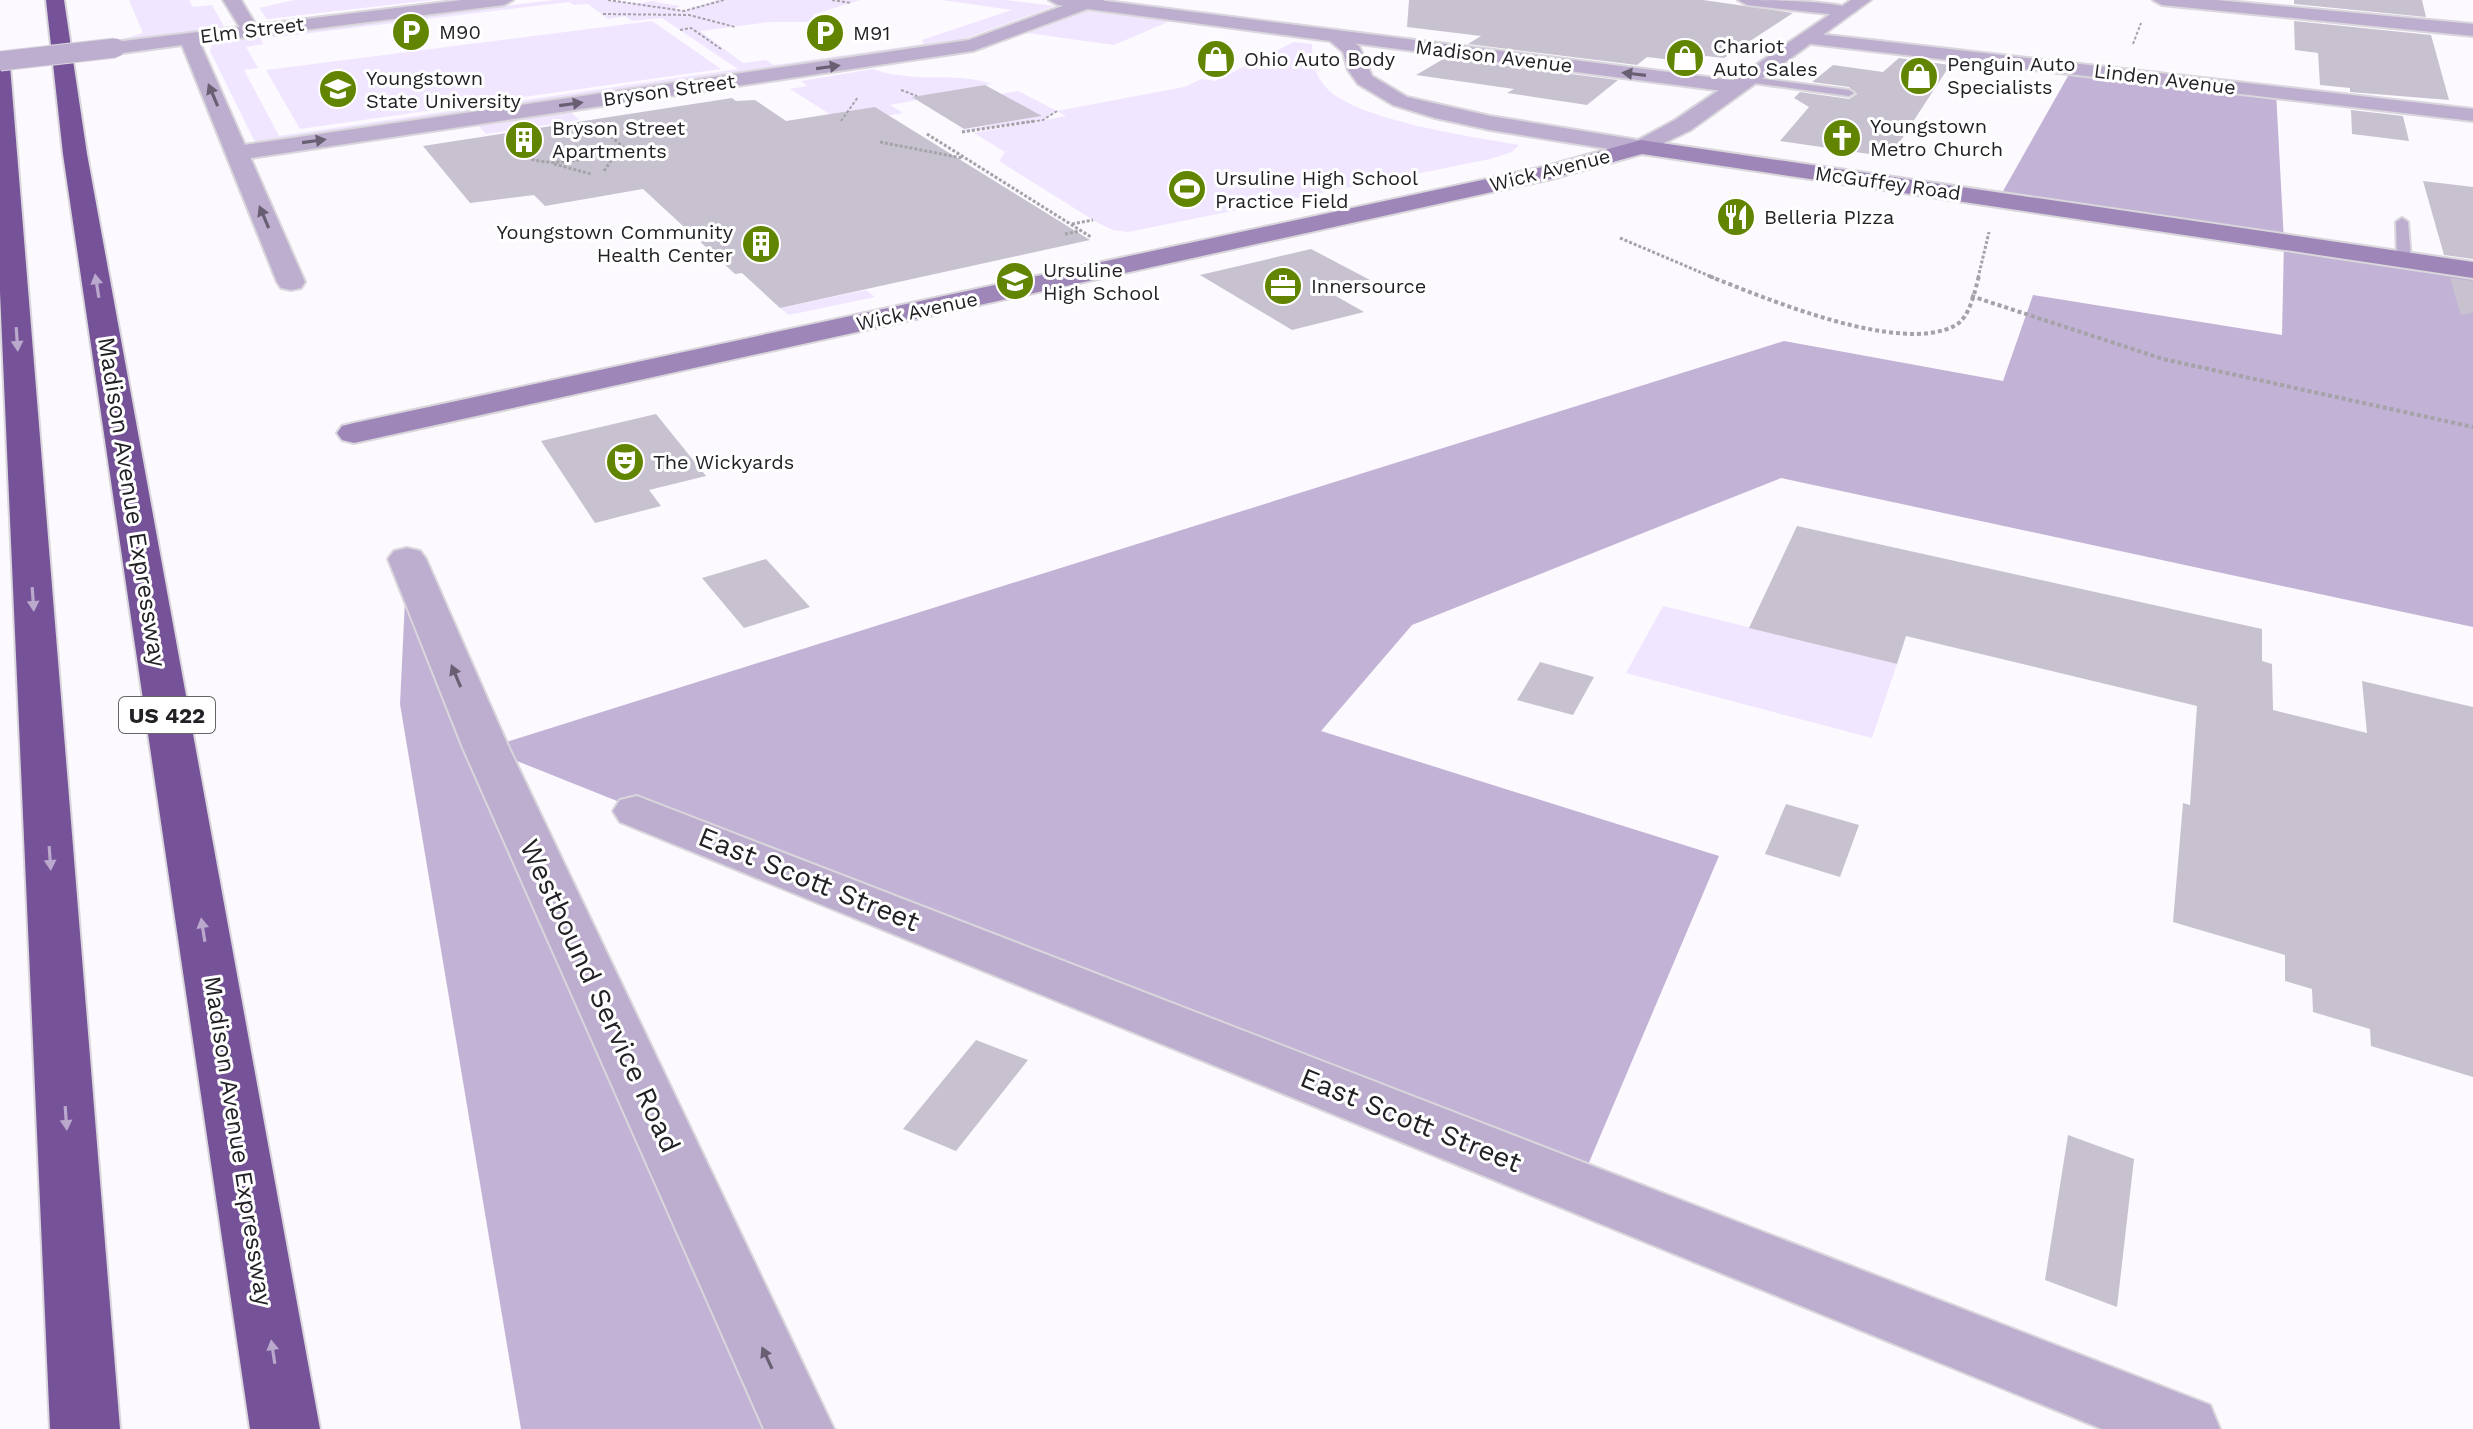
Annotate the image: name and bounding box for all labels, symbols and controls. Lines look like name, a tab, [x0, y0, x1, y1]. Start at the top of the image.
parking icon: M90	[390, 11, 432, 53]
street label: Elm Street	[198, 12, 306, 48]
parking icon: M91	[804, 12, 846, 54]
place label: M90	[439, 20, 481, 44]
place label: M91	[853, 21, 890, 45]
street label: Madison Avenue	[1414, 34, 1574, 78]
place label: Chariot Auto Sales	[1713, 34, 1818, 81]
shop icon: Chariot Auto Sales	[1664, 37, 1706, 79]
shop icon: Ohio Auto Body	[1195, 38, 1237, 80]
place label: Ohio Auto Body	[1244, 47, 1396, 71]
place label: Penguin Auto Specialists	[1947, 52, 2075, 99]
shop icon: Penguin Auto Specialists	[1898, 55, 1940, 97]
street label: Linden Avenue	[2093, 58, 2237, 100]
one-way arrow	[816, 60, 841, 72]
place label: Youngstown State University	[366, 66, 522, 113]
one-way arrow	[1621, 67, 1646, 80]
school or university icon: Youngstown State University	[317, 68, 359, 110]
street label: Bryson Street	[601, 69, 737, 111]
one-way arrow	[206, 83, 219, 107]
one-way arrow	[559, 97, 584, 110]
place label: Youngstown Metro Church	[1870, 114, 2003, 161]
place label: Bryson Street Apartments	[552, 116, 686, 163]
church icon: Youngstown Metro Church	[1821, 117, 1863, 159]
building icon: Bryson Street Apartments	[503, 119, 545, 161]
one-way arrow	[302, 134, 327, 147]
street label: Wick Avenue	[1487, 143, 1613, 197]
street label: McGuffey Road	[1814, 161, 1962, 205]
place label: Ursuline High School Practice Field	[1215, 166, 1418, 213]
sports icon: Ursuline High School Practice Field	[1166, 168, 1208, 210]
restaurant icon: Belleria PIzza	[1715, 196, 1757, 238]
one-way arrow	[257, 205, 270, 229]
place label: Belleria PIzza	[1764, 205, 1894, 229]
place label: Youngstown Community Health Center	[497, 220, 734, 267]
building icon: Youngstown Community Health Center	[740, 223, 782, 265]
place label: Ursuline High School	[1043, 258, 1159, 305]
school or university icon: Ursuline High School	[994, 260, 1036, 302]
office icon: Innersource	[1262, 265, 1304, 307]
one-way arrow	[90, 274, 103, 299]
place label: Innersource	[1311, 274, 1426, 298]
street label: Wick Avenue	[854, 286, 980, 336]
one-way arrow	[11, 327, 24, 352]
street label: Madison Avenue Expressway	[92, 335, 172, 670]
theatre icon: The Wickyards	[604, 441, 646, 483]
place label: The Wickyards	[653, 450, 794, 474]
one-way arrow	[27, 587, 40, 612]
one-way arrow	[449, 664, 462, 688]
road number: US 422	[119, 697, 215, 733]
street label: East Scott Street	[694, 820, 925, 938]
street label: Westbound Service Road	[513, 834, 687, 1158]
one-way arrow	[44, 846, 57, 871]
one-way arrow	[196, 917, 209, 942]
street label: Madison Avenue Expressway	[198, 974, 278, 1309]
street label: East Scott Street	[1296, 1061, 1527, 1179]
one-way arrow	[60, 1106, 73, 1131]
one-way arrow	[266, 1339, 278, 1364]
one-way arrow	[760, 1346, 774, 1370]

